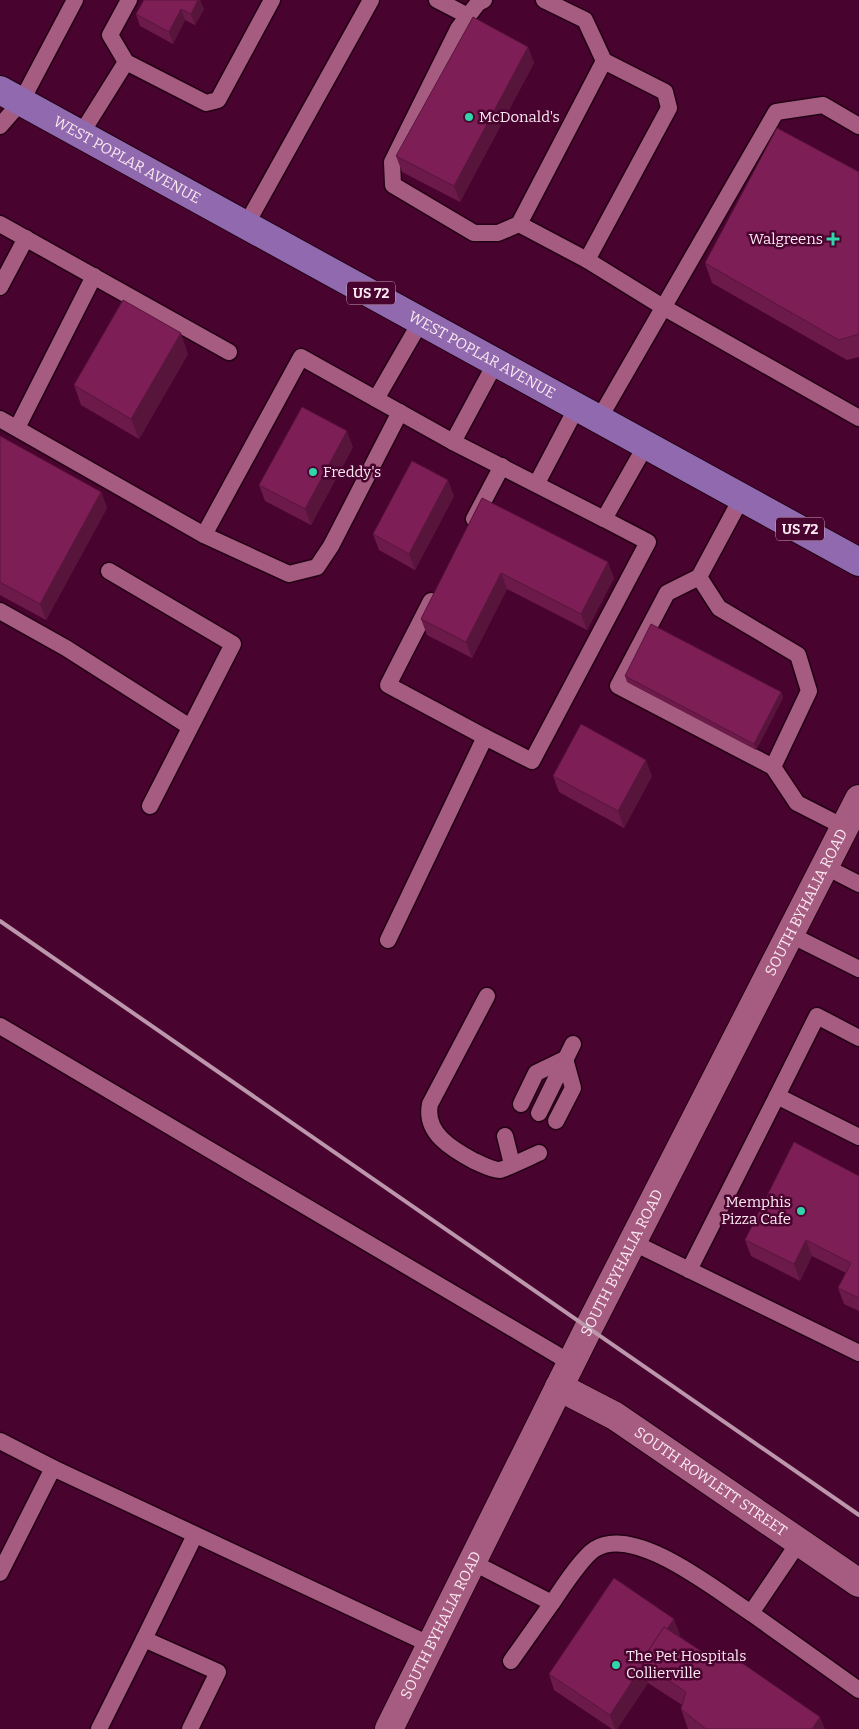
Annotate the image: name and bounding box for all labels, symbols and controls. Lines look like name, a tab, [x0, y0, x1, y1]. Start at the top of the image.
place label: McDonald's	[479, 108, 560, 126]
marker: McDonald's	[463, 111, 475, 123]
street label: WEST POPLAR AVENUE	[50, 112, 204, 208]
place label: Walgreens	[749, 230, 823, 248]
marker: Walgreens	[827, 233, 839, 245]
road number: US 72	[347, 282, 395, 304]
street label: WEST POPLAR AVENUE	[405, 307, 559, 403]
place label: Freddy's	[323, 463, 381, 481]
marker: Freddy's	[307, 466, 319, 478]
road number: US 72	[776, 518, 824, 540]
street label: SOUTH BYHALIA ROAD	[761, 826, 851, 979]
street label: SOUTH BYHALIA ROAD	[577, 1186, 667, 1339]
place label: Memphis Pizza Cafe	[721, 1193, 791, 1228]
marker: Memphis Pizza Cafe	[795, 1205, 807, 1217]
street label: SOUTH ROWLETT STREET	[631, 1423, 791, 1540]
street label: SOUTH BYHALIA ROAD	[396, 1548, 485, 1702]
place label: The Pet Hospitals Collierville	[626, 1647, 746, 1682]
marker: The Pet Hospitals Collierville	[610, 1659, 622, 1671]

